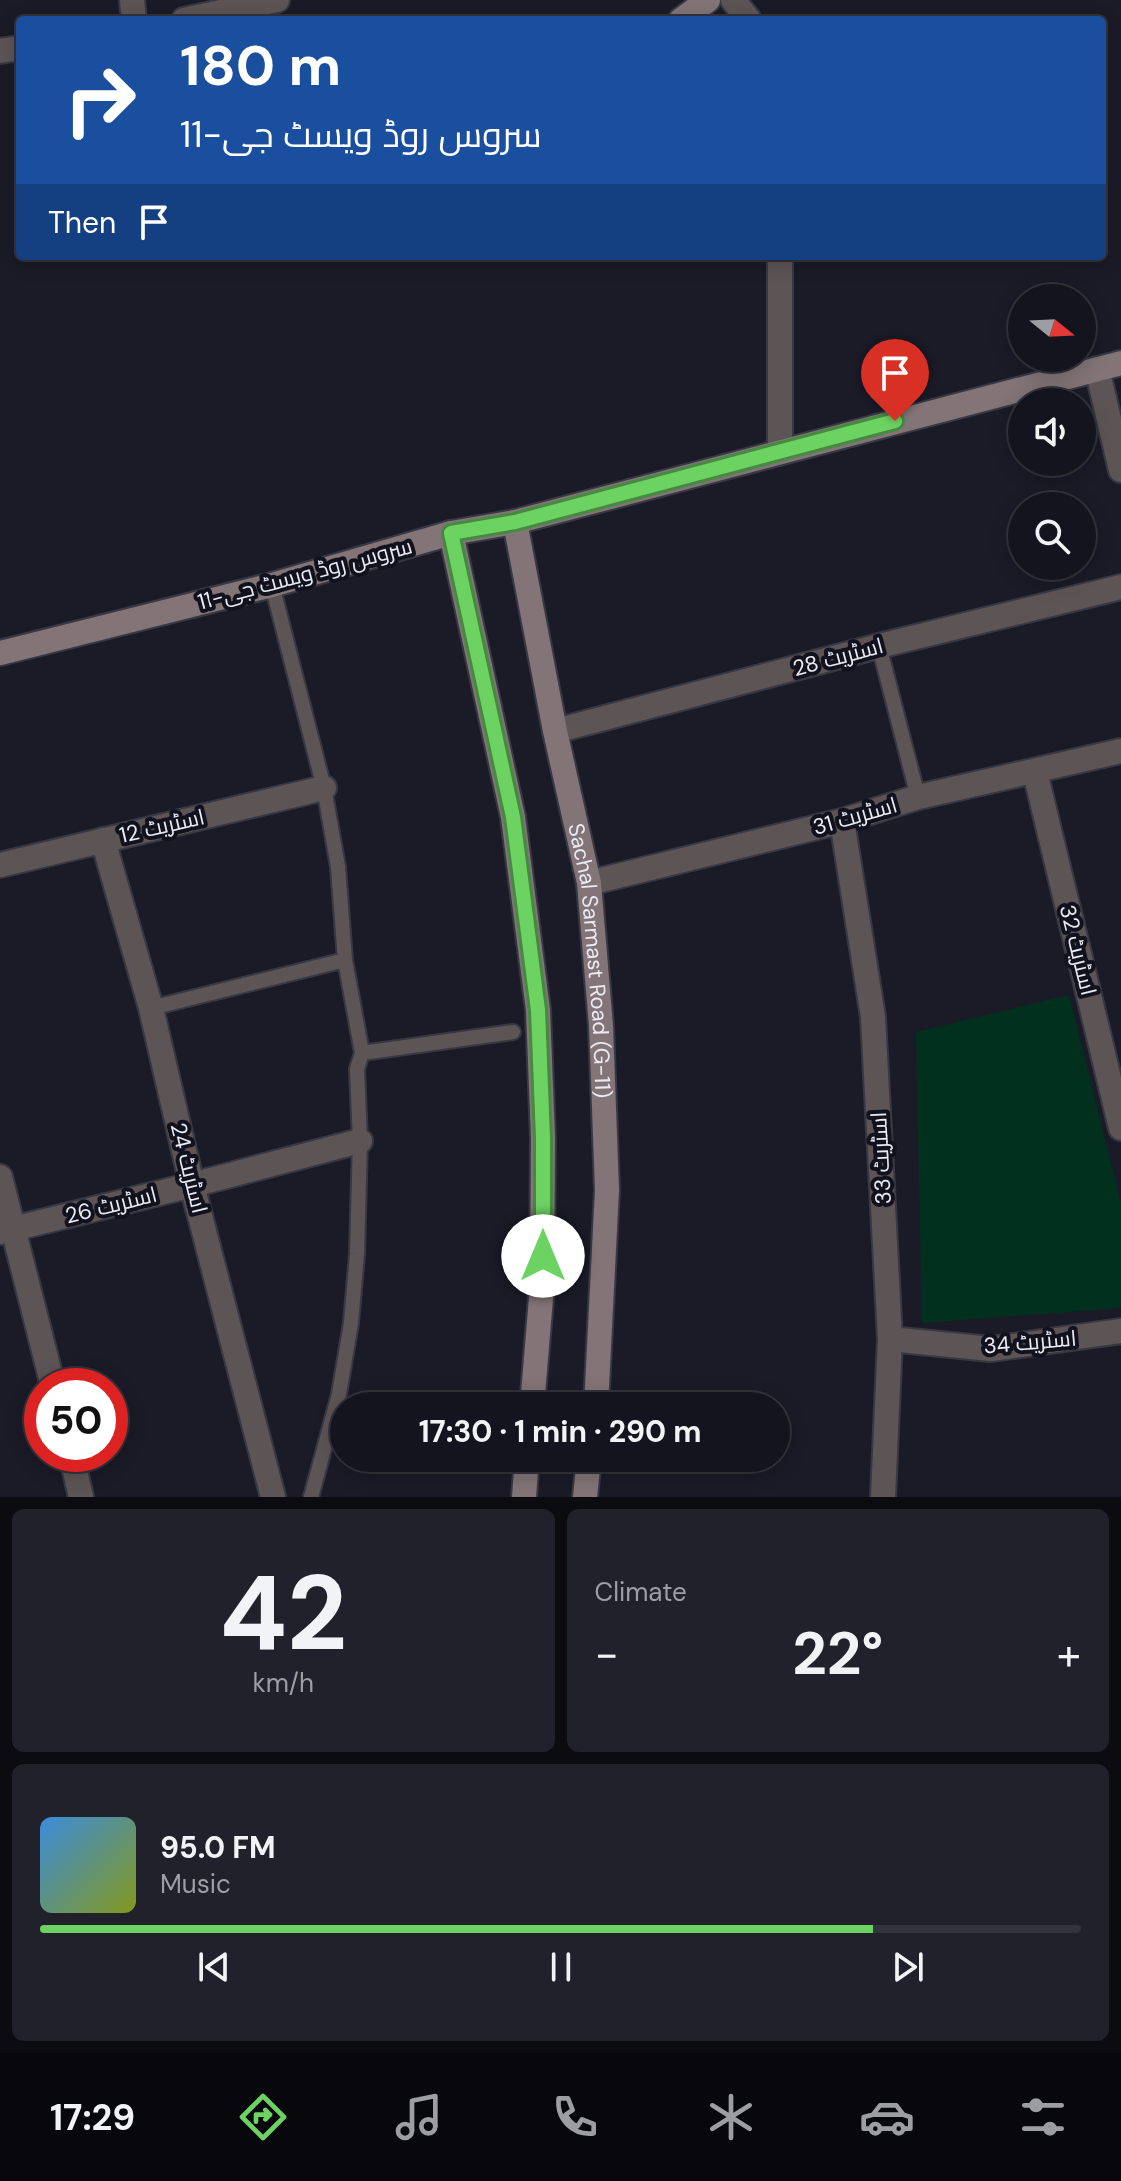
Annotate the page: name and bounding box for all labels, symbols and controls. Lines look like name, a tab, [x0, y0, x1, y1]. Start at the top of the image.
text: 180 m	[180, 29, 341, 102]
icon: right	[48, 48, 152, 152]
text: سروس روڈ ویسٹ جی-11	[180, 111, 542, 158]
icon: arrive	[132, 200, 176, 244]
text: Then	[48, 203, 116, 242]
north arrow	[1008, 284, 1096, 372]
map controls	[1008, 284, 1096, 580]
pin	[861, 339, 929, 421]
icon: arrive	[873, 351, 917, 395]
button: sound	[1008, 388, 1096, 476]
button: search	[1008, 492, 1096, 580]
street label: سروس روڈ ویسٹ جی-11	[194, 531, 416, 617]
street label: اسٹریٹ 28	[790, 631, 886, 683]
street label: اسٹریٹ 31	[809, 790, 901, 842]
street label: اسٹریٹ 12	[117, 802, 207, 850]
street label: Sachal Sarmast Road (G-11)	[562, 820, 618, 1099]
street label: اسٹریٹ 32	[1053, 902, 1103, 998]
street label: اسٹریٹ 33	[864, 1111, 898, 1205]
street label: اسٹریٹ 24	[164, 1120, 214, 1216]
street label: اسٹریٹ 26	[62, 1180, 160, 1230]
position arrow	[501, 1214, 585, 1298]
street label: اسٹریٹ 34	[982, 1323, 1078, 1361]
speed limit sign: 50	[24, 1368, 128, 1472]
text: 17:30 · 1 min · 290 m	[419, 1412, 701, 1451]
text: 42	[219, 1546, 347, 1681]
text: Climate	[595, 1575, 687, 1609]
text: 22°	[792, 1614, 883, 1693]
text: −	[595, 1625, 619, 1683]
text: +	[1057, 1625, 1081, 1683]
text: km/h	[253, 1666, 314, 1700]
text: 95.0 FM	[160, 1828, 276, 1867]
text: Music	[160, 1867, 231, 1901]
icon: previous	[192, 1945, 236, 1989]
icon: pause	[539, 1945, 583, 1989]
icon: next	[886, 1945, 930, 1989]
icon: directions	[235, 2089, 291, 2145]
icon: music	[391, 2089, 447, 2145]
icon: phone	[547, 2089, 603, 2145]
icon: climate	[703, 2089, 759, 2145]
icon: car	[859, 2089, 915, 2145]
icon: filters	[1015, 2089, 1071, 2145]
text: 17:29	[50, 2094, 135, 2141]

